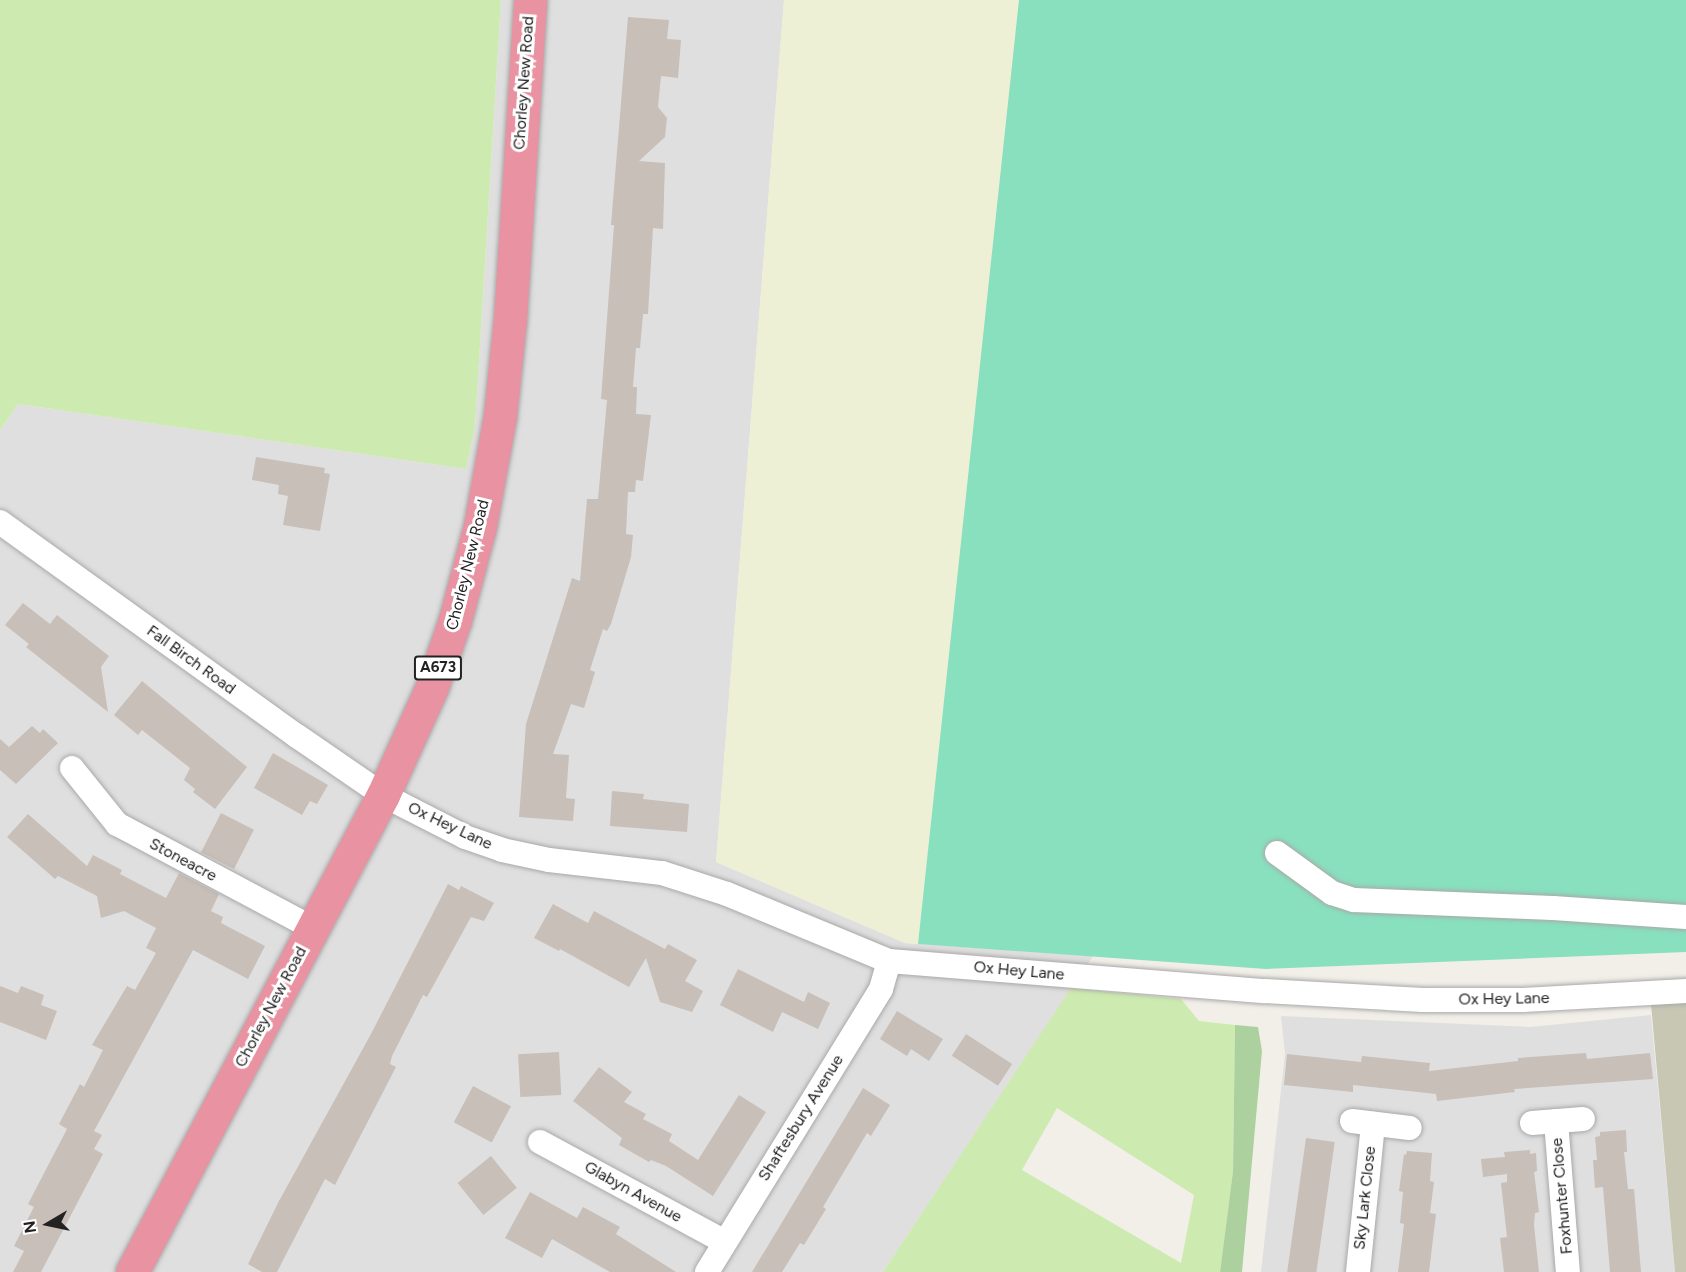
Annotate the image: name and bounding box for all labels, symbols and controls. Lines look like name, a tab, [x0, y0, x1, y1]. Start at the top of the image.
street label: Chorley New Road	[510, 16, 538, 150]
street label: Chorley New Road	[443, 498, 493, 632]
street label: Fall Birch Road	[143, 621, 239, 699]
road number: A673	[412, 656, 464, 680]
street label: Ox Hey Lane	[405, 798, 495, 854]
street label: Stoneacre	[146, 834, 220, 886]
street label: Chorley New Road	[231, 943, 311, 1071]
street label: Ox Hey Lane	[973, 957, 1065, 985]
street label: Ox Hey Lane	[1458, 989, 1550, 1009]
street label: Shaftesbury Avenue	[754, 1051, 848, 1185]
street label: Foxhunter Close	[1547, 1137, 1577, 1255]
street label: Sky Lark Close	[1350, 1145, 1380, 1251]
street label: Glabyn Avenue	[581, 1157, 685, 1227]
north arrow	[18, 1194, 78, 1254]
text: N	[19, 1219, 40, 1234]

